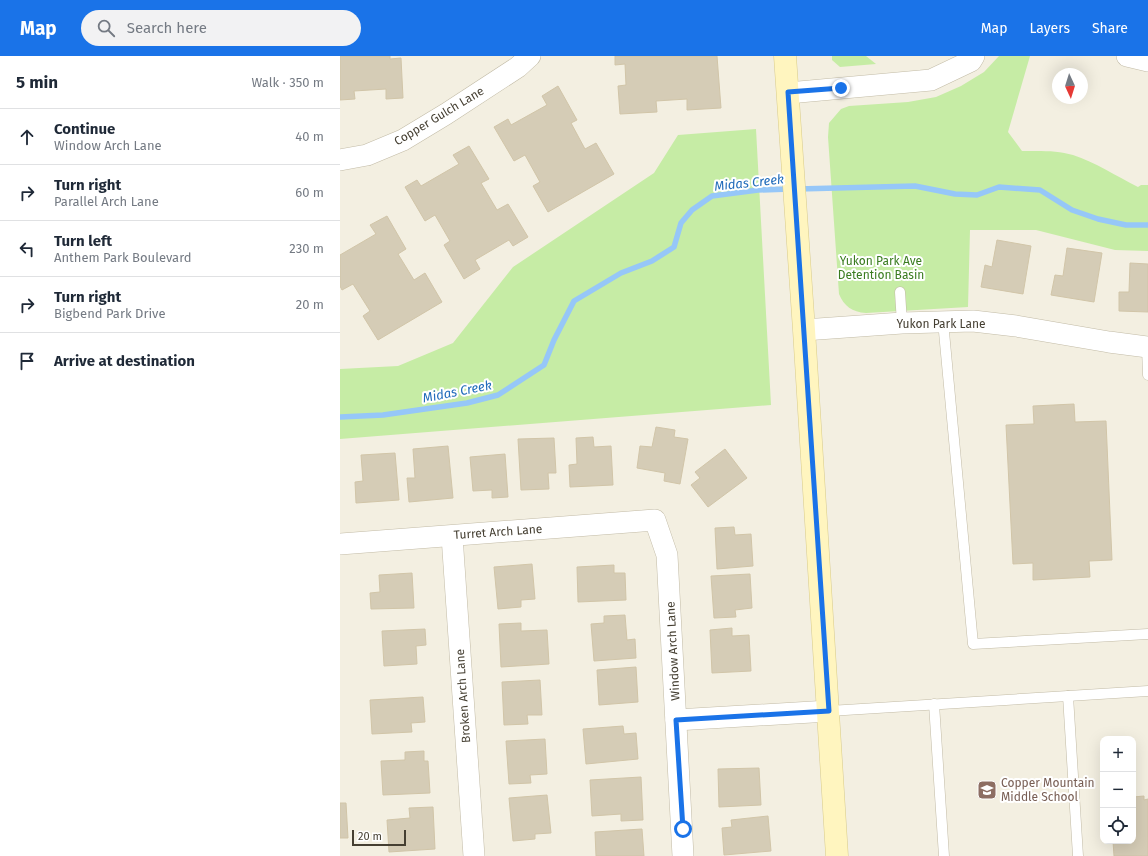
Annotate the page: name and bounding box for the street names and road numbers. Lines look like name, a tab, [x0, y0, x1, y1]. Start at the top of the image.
street label: Copper Gulch Lane	[392, 84, 486, 148]
street label: Yukon Park Lane	[896, 317, 986, 331]
street label: Turret Arch Lane	[453, 522, 543, 542]
street label: Window Arch Lane	[663, 601, 683, 701]
street label: Broken Arch Lane	[453, 648, 473, 744]

